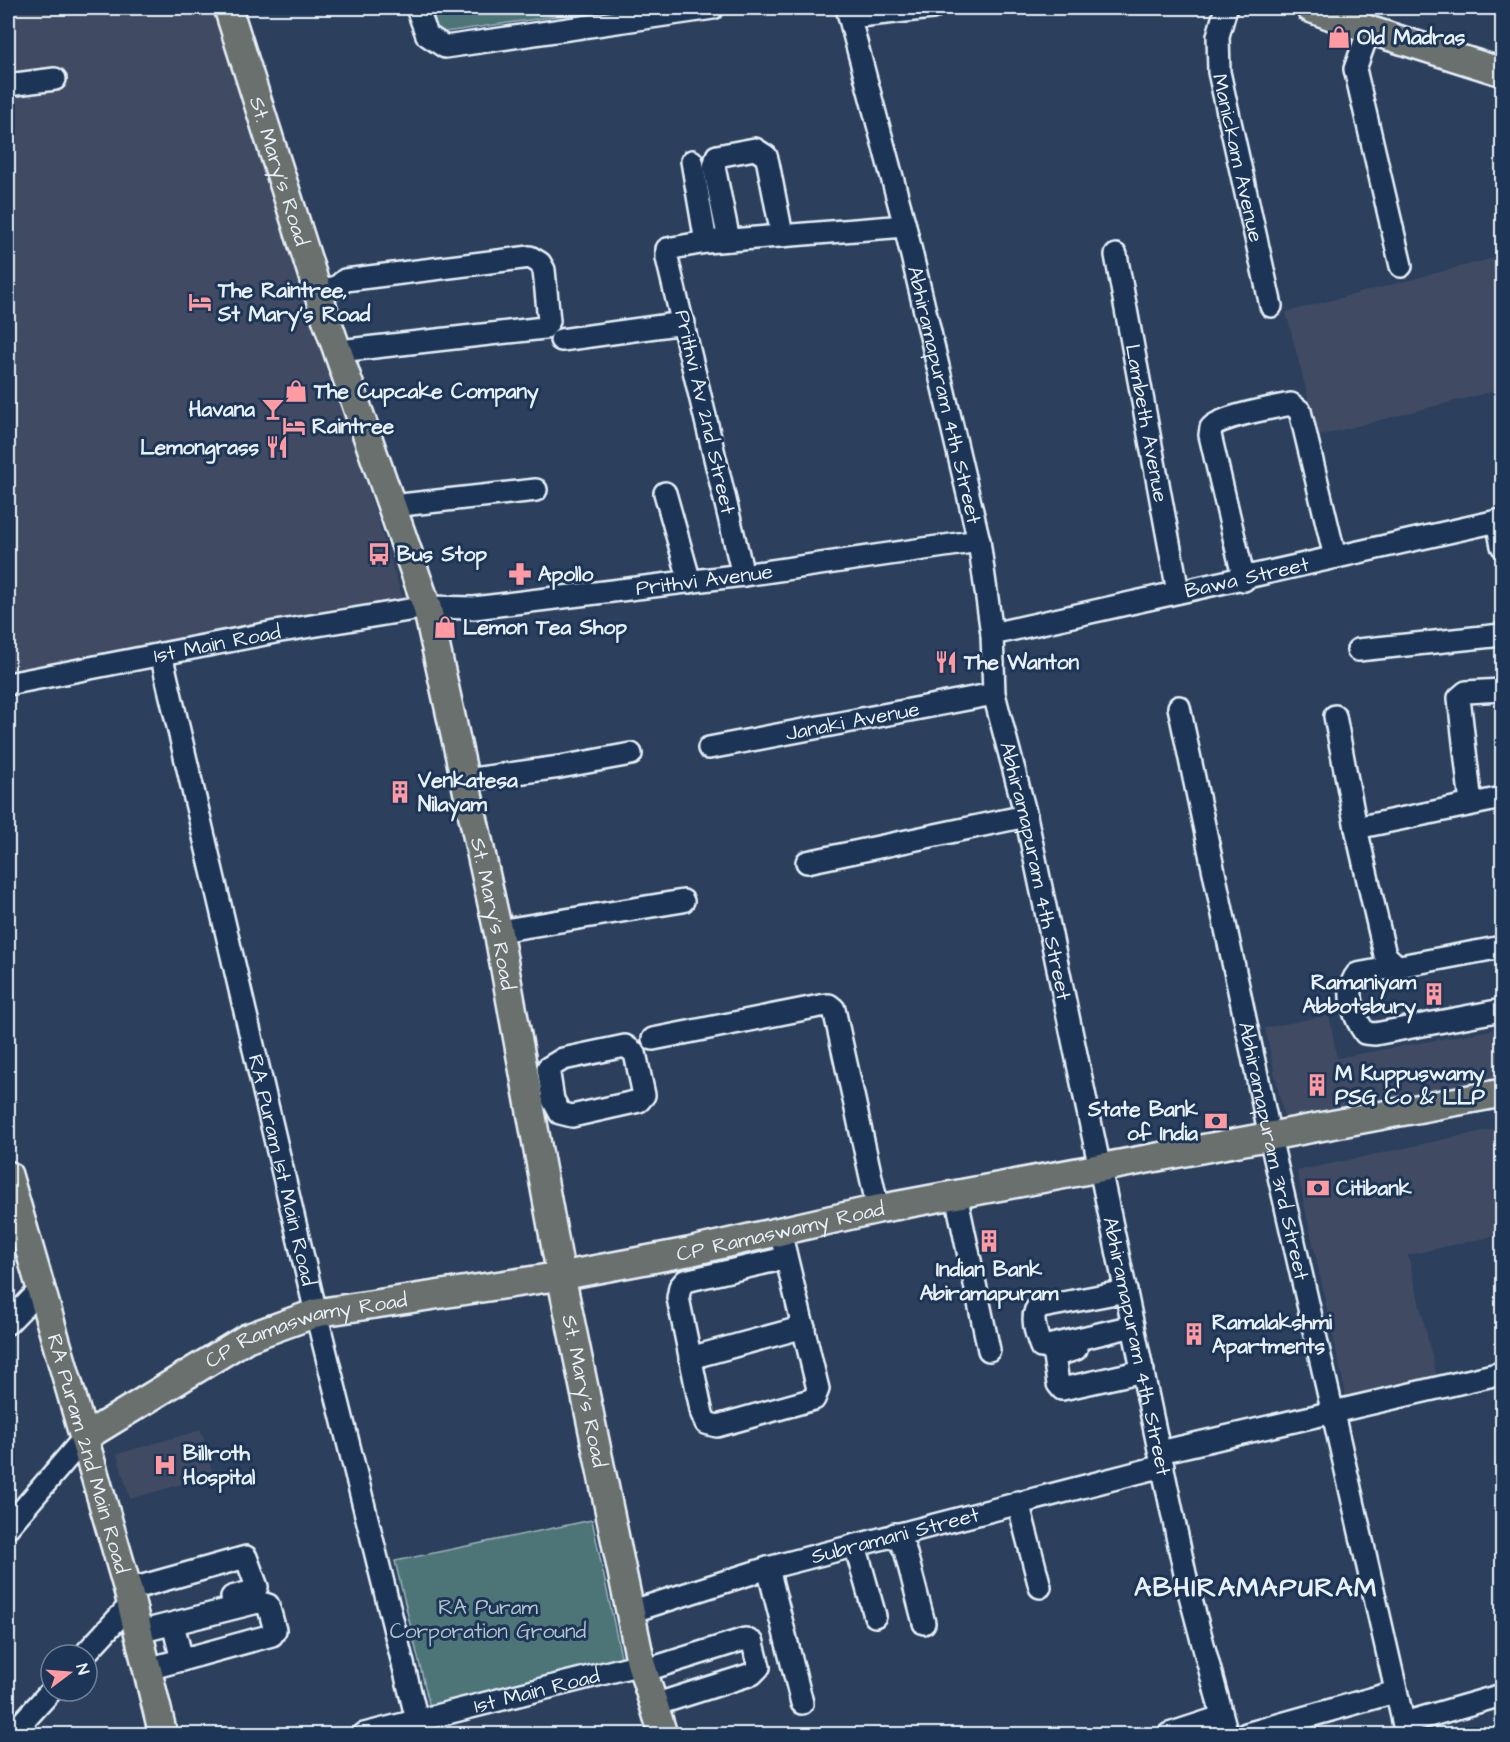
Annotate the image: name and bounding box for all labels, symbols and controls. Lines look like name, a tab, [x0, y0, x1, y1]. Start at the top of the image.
place label: Old Madras	[1357, 23, 1466, 52]
shop icon: Old Madras	[1326, 24, 1352, 50]
street label: Manickam Avenue	[1205, 71, 1271, 245]
street label: St. Mary's Road	[242, 93, 317, 250]
street label: Abhiramapuram 4th Street	[900, 263, 989, 527]
place label: The Raintree, St Mary's Road	[217, 276, 370, 332]
hotel icon: The Raintree, St Mary's Road	[187, 289, 213, 315]
street label: Prithvi Av 2nd Street	[667, 307, 743, 517]
street label: Lambeth Avenue	[1118, 342, 1176, 505]
place label: The Cupcake Company	[313, 377, 539, 409]
shop icon: The Cupcake Company	[283, 378, 309, 404]
place label: Havana	[189, 395, 255, 424]
bar icon: Havana	[260, 396, 286, 422]
place label: Raintree	[312, 412, 395, 441]
hotel icon: Raintree	[281, 413, 307, 439]
place label: Lemongrass	[140, 433, 259, 464]
restaurant icon: Lemongrass	[264, 434, 290, 460]
place label: Bus Stop	[397, 540, 487, 570]
bus stop icon: Bus Stop	[366, 541, 392, 567]
street label: Bawa Street	[1182, 549, 1312, 605]
street label: Prithvi Avenue	[634, 556, 775, 603]
place label: Apollo	[538, 560, 594, 590]
pharmacy icon: Apollo	[507, 561, 533, 587]
place label: Lemon Tea Shop	[463, 613, 627, 643]
shop icon: Lemon Tea Shop	[432, 614, 458, 640]
street label: 1st Main Road	[151, 617, 283, 670]
place label: The Wanton	[963, 648, 1079, 677]
restaurant icon: The Wanton	[933, 649, 959, 675]
street label: Janaki Avenue	[783, 694, 922, 748]
street label: Abhiramapuram 4th Street	[993, 739, 1079, 1003]
place label: Venkatesa Nilayam	[417, 766, 518, 822]
building icon: Venkatesa Nilayam	[387, 779, 413, 805]
street label: St. Mary's Road	[463, 835, 523, 993]
place label: Ramaniyam Abbotsbury	[1303, 968, 1417, 1024]
building icon: Ramaniyam Abbotsbury	[1421, 981, 1447, 1007]
street label: Abhiramapuram 3rd Street	[1231, 1019, 1317, 1283]
street label: RA Puram 1st Main Road	[241, 1051, 324, 1289]
place label: M Kuppuswamy PSG Co & LLP	[1335, 1059, 1485, 1112]
building icon: M Kuppuswamy PSG Co & LLP	[1304, 1072, 1330, 1098]
place label: State Bank of India	[1087, 1095, 1198, 1148]
bank icon: State Bank of India	[1203, 1108, 1229, 1134]
place label: Citibank	[1336, 1174, 1412, 1203]
bank icon: Citibank	[1305, 1175, 1331, 1201]
street label: CP Ramaswamy Road	[674, 1194, 887, 1268]
street label: Abhiramapuram 4th Street	[1096, 1214, 1179, 1479]
building icon: Indian Bank Abiramapuram	[976, 1228, 1002, 1254]
place label: Indian Bank Abiramapuram	[920, 1255, 1059, 1309]
street label: CP Ramaswamy Road	[199, 1285, 409, 1375]
place label: Ramalakshmi Apartments	[1212, 1308, 1333, 1362]
street label: St. Mary's Road	[555, 1312, 615, 1470]
building icon: Ramalakshmi Apartments	[1181, 1321, 1207, 1347]
street label: RA Puram 2nd Main Road	[40, 1330, 137, 1577]
place label: Billroth Hospital	[183, 1439, 256, 1493]
hospital icon: Billroth Hospital	[152, 1452, 178, 1478]
street label: Subramani Street	[808, 1500, 982, 1571]
district label: ABHIRAMAPURAM	[1134, 1569, 1378, 1607]
park label: RA Puram Corporation Ground	[390, 1593, 586, 1647]
north arrow	[39, 1643, 99, 1703]
text: N	[71, 1661, 94, 1677]
street label: 1st Main Road	[471, 1661, 603, 1720]

